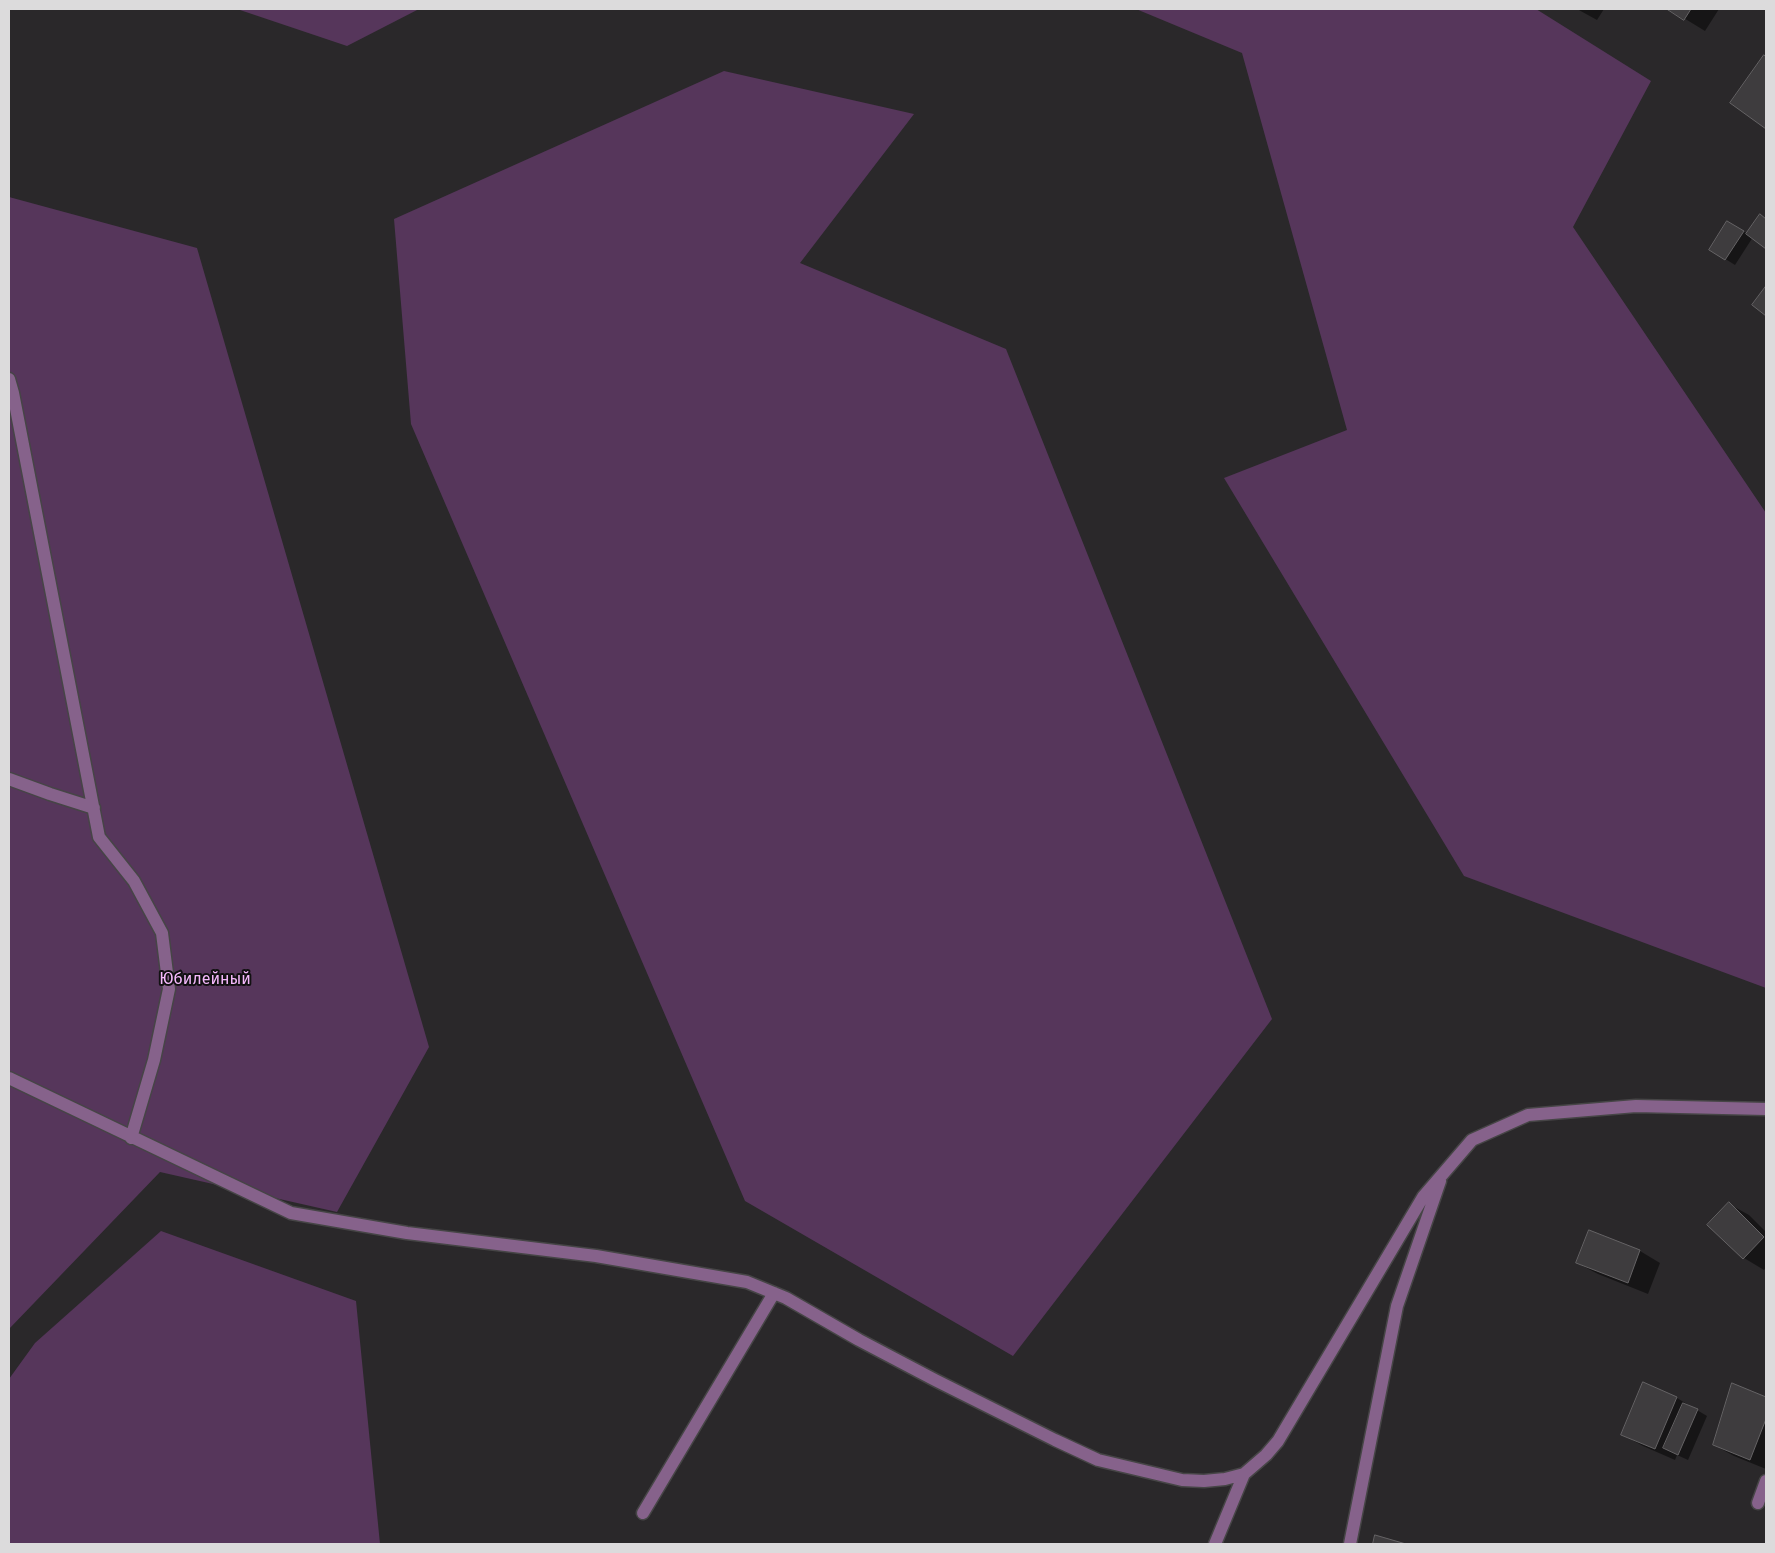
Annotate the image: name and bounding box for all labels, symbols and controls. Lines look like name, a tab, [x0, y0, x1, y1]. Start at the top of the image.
park label: Юбилейный	[159, 970, 251, 990]

